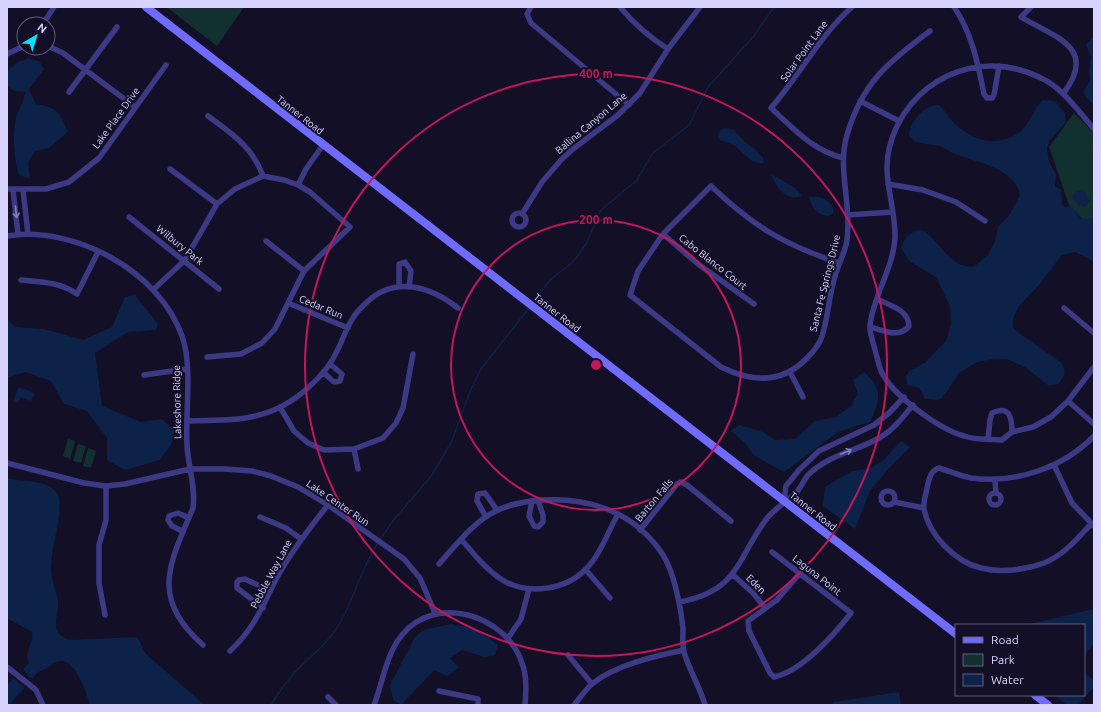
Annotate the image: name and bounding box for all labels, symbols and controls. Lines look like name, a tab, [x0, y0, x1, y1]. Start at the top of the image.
north arrow	[16, 16, 56, 56]
street label: Solar Point Lane	[778, 18, 830, 84]
text: N	[35, 21, 49, 35]
text: 400 m	[579, 67, 613, 80]
street label: Lake Place Drive	[90, 85, 142, 151]
street label: Ballina Canyon Lane	[553, 90, 629, 156]
street label: Tanner Road	[274, 93, 326, 137]
one-way arrow	[12, 205, 19, 218]
text: 200 m	[579, 213, 613, 226]
street label: Wilbury Park	[154, 223, 206, 267]
street label: Cabo Blanco Court	[677, 232, 749, 292]
street label: Santa Fe Springs Drive	[808, 233, 842, 333]
street label: Tanner Road	[531, 291, 583, 335]
street label: Cedar Run	[298, 293, 344, 321]
centre of rings	[589, 358, 603, 372]
street label: Lakeshore Ridge	[171, 365, 183, 439]
one-way arrow	[840, 448, 852, 455]
street label: Barton Falls	[633, 476, 675, 524]
street label: Lake Center Run	[304, 478, 372, 528]
street label: Tanner Road	[787, 489, 839, 533]
street label: Pebble Way Lane	[248, 538, 294, 610]
street label: Laguna Point	[791, 553, 844, 597]
street label: Eden	[744, 572, 768, 596]
legend	[955, 624, 1085, 696]
text: Road	[991, 633, 1019, 646]
text: Park	[991, 653, 1015, 666]
text: Water	[991, 673, 1024, 686]

